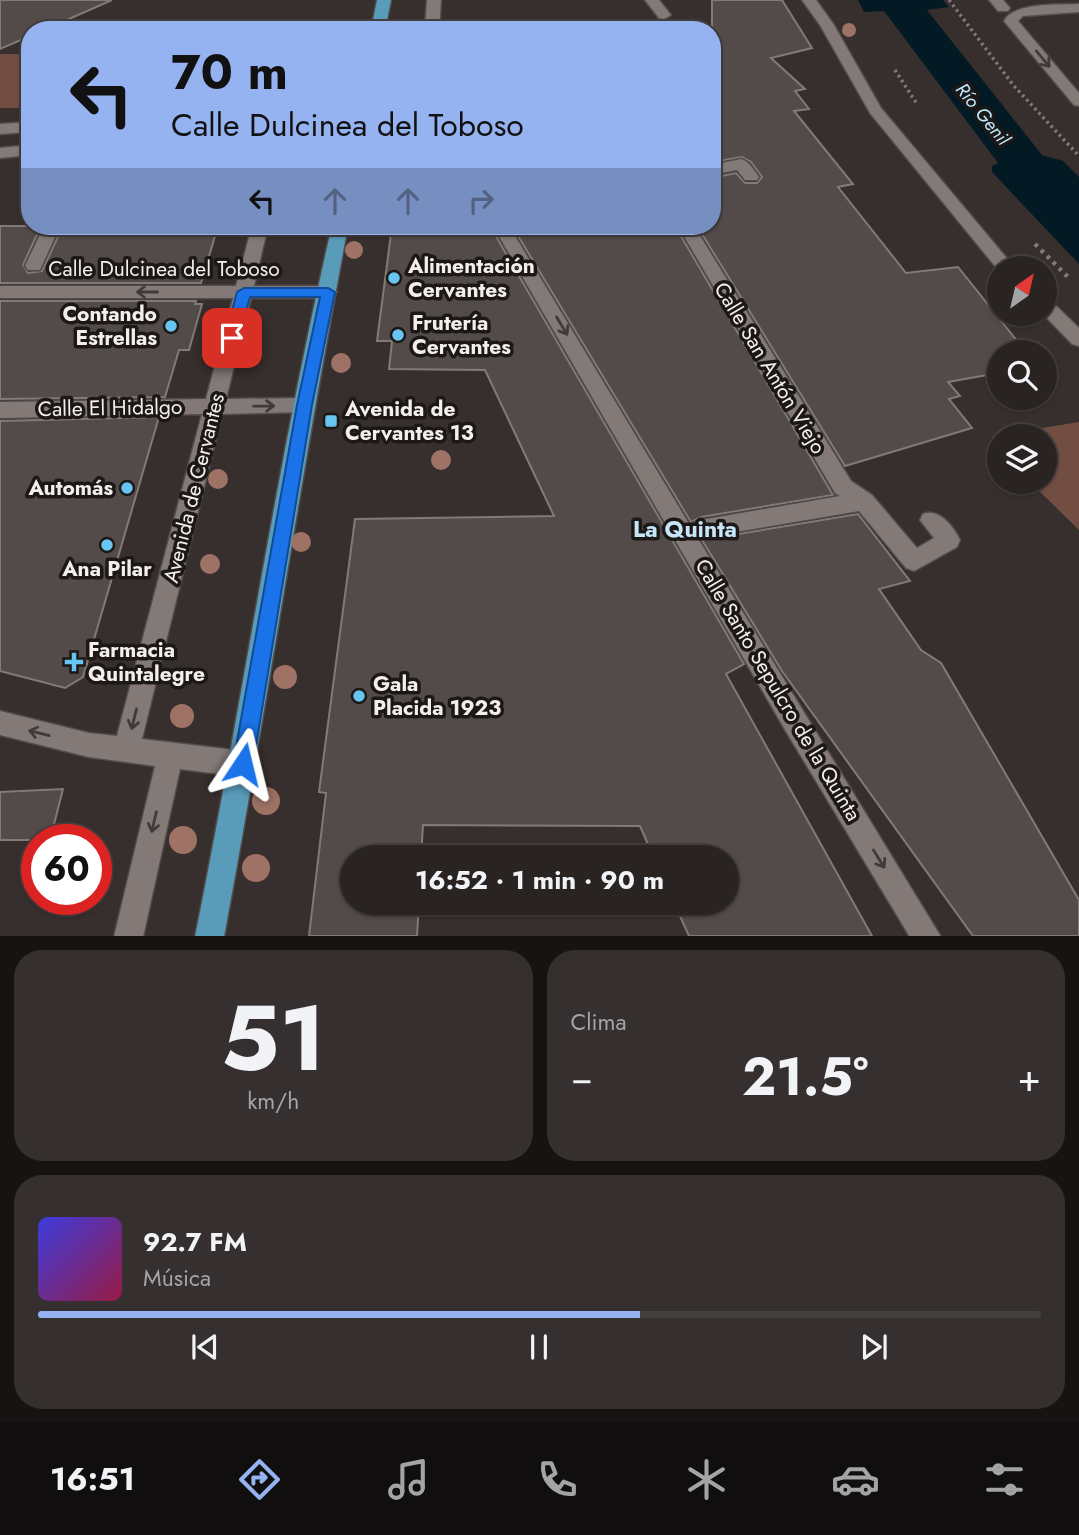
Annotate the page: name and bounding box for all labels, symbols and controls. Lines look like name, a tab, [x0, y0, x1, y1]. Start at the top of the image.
text: 70 m	[171, 37, 288, 107]
icon: left	[56, 49, 147, 140]
one-way arrow	[1035, 50, 1051, 68]
water label: Río Genil	[949, 77, 1017, 152]
text: Calle Dulcinea del Toboso	[171, 102, 524, 148]
icon: left	[243, 182, 281, 220]
icon: ahead	[316, 182, 354, 220]
icon: ahead	[389, 182, 427, 220]
icon: right	[462, 182, 500, 220]
place label: Alimentación Cervantes	[407, 251, 535, 305]
street label: Calle Dulcinea del Toboso	[48, 254, 280, 284]
north arrow	[987, 256, 1057, 326]
map controls	[987, 256, 1057, 494]
marker: Alimentación Cervantes	[386, 270, 402, 286]
street label: Calle San Antón Viejo	[707, 276, 833, 460]
one-way arrow	[136, 285, 159, 299]
place label: Contando Estrellas	[62, 299, 157, 353]
pin	[202, 308, 262, 368]
place label: Frutería Cervantes	[412, 308, 511, 362]
one-way arrow	[555, 316, 569, 336]
marker: Contando Estrellas	[163, 318, 179, 334]
icon: arrive	[213, 319, 251, 357]
marker: Frutería Cervantes	[390, 327, 406, 343]
button: search	[987, 340, 1057, 410]
street label: Avenida de Cervantes	[156, 390, 232, 586]
street label: Calle El Hidalgo	[37, 392, 183, 424]
place label: Avenida de Cervantes 13	[344, 394, 474, 448]
one-way arrow	[252, 399, 275, 413]
marker: Avenida de Cervantes 13	[323, 413, 339, 429]
button: layers	[987, 424, 1057, 494]
place label: Automás	[28, 473, 113, 503]
marker: Automás	[119, 480, 135, 496]
district label: La Quinta	[633, 512, 737, 546]
marker: Ana Pilar	[99, 537, 115, 553]
street label: Calle Santo Sepulcro de la Quinta	[688, 553, 868, 827]
place label: Ana Pilar	[61, 554, 152, 584]
place label: Farmacia Quintalegre	[88, 635, 205, 689]
marker: Farmacia Quintalegre	[66, 654, 82, 670]
place label: Gala Placida 1923	[373, 669, 501, 723]
marker: Gala Placida 1923	[351, 688, 367, 704]
one-way arrow	[127, 707, 140, 730]
one-way arrow	[28, 726, 51, 739]
position arrow	[206, 727, 280, 801]
one-way arrow	[147, 810, 161, 833]
speed limit sign: 60	[21, 824, 112, 915]
one-way arrow	[872, 848, 886, 868]
text: 16:52 · 1 min · 90 m	[415, 861, 664, 899]
text: 51	[221, 973, 326, 1104]
text: Clima	[571, 1005, 627, 1039]
text: 21.5°	[742, 1039, 868, 1115]
text: −	[571, 1050, 593, 1105]
text: +	[1018, 1050, 1041, 1105]
text: km/h	[247, 1084, 299, 1118]
text: 92.7 FM	[143, 1223, 247, 1261]
text: Música	[143, 1261, 211, 1295]
icon: previous	[186, 1328, 224, 1366]
icon: pause	[520, 1328, 558, 1366]
icon: next	[855, 1328, 893, 1366]
icon: directions	[235, 1455, 284, 1504]
icon: music	[384, 1455, 433, 1504]
icon: phone	[533, 1455, 582, 1504]
icon: climate	[682, 1455, 731, 1504]
icon: car	[831, 1455, 880, 1504]
icon: filters	[980, 1455, 1029, 1504]
text: 16:51	[50, 1456, 135, 1502]

